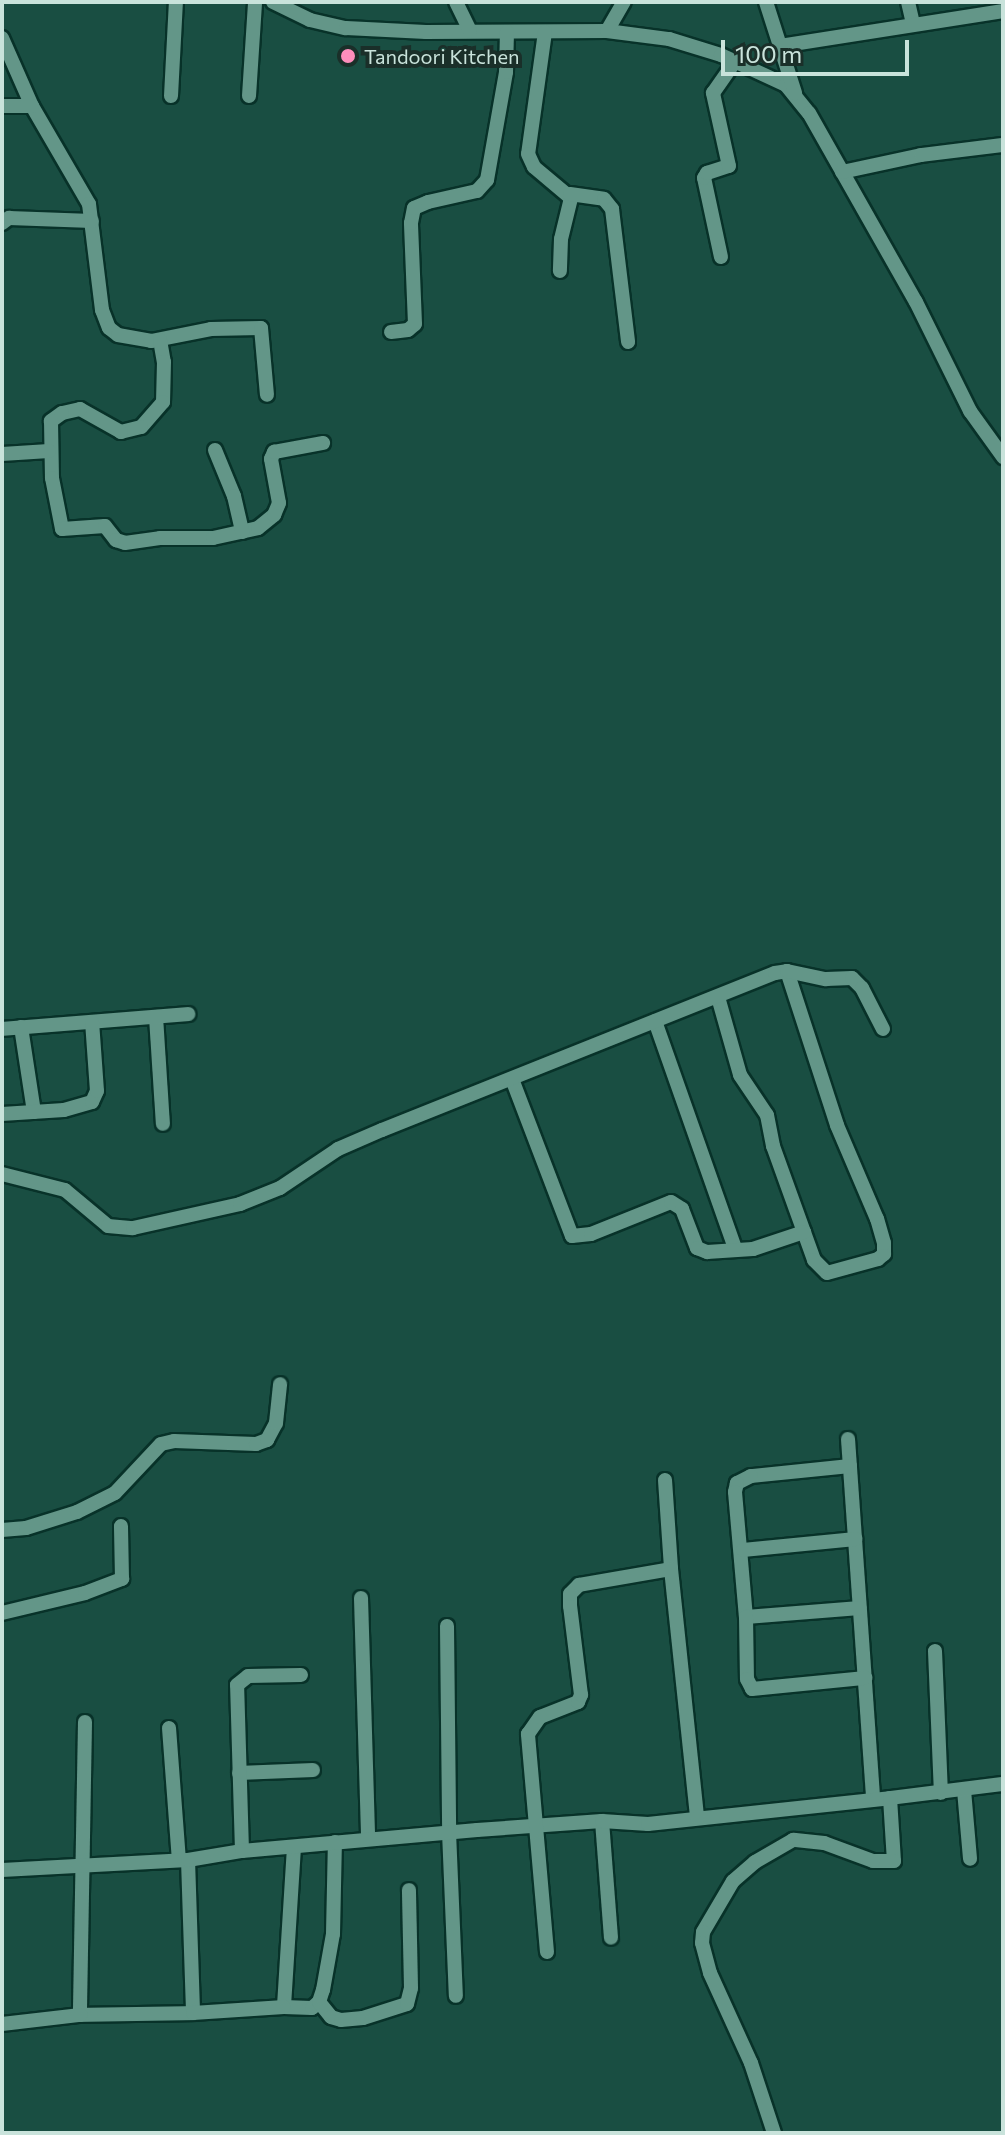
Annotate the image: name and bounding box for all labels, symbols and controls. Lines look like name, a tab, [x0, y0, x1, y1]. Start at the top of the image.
scale bar	[725, 24, 913, 74]
text: 100 m	[735, 39, 802, 68]
place label: Tandoori Kitchen	[364, 44, 519, 68]
marker: Tandoori Kitchen	[339, 47, 357, 65]

